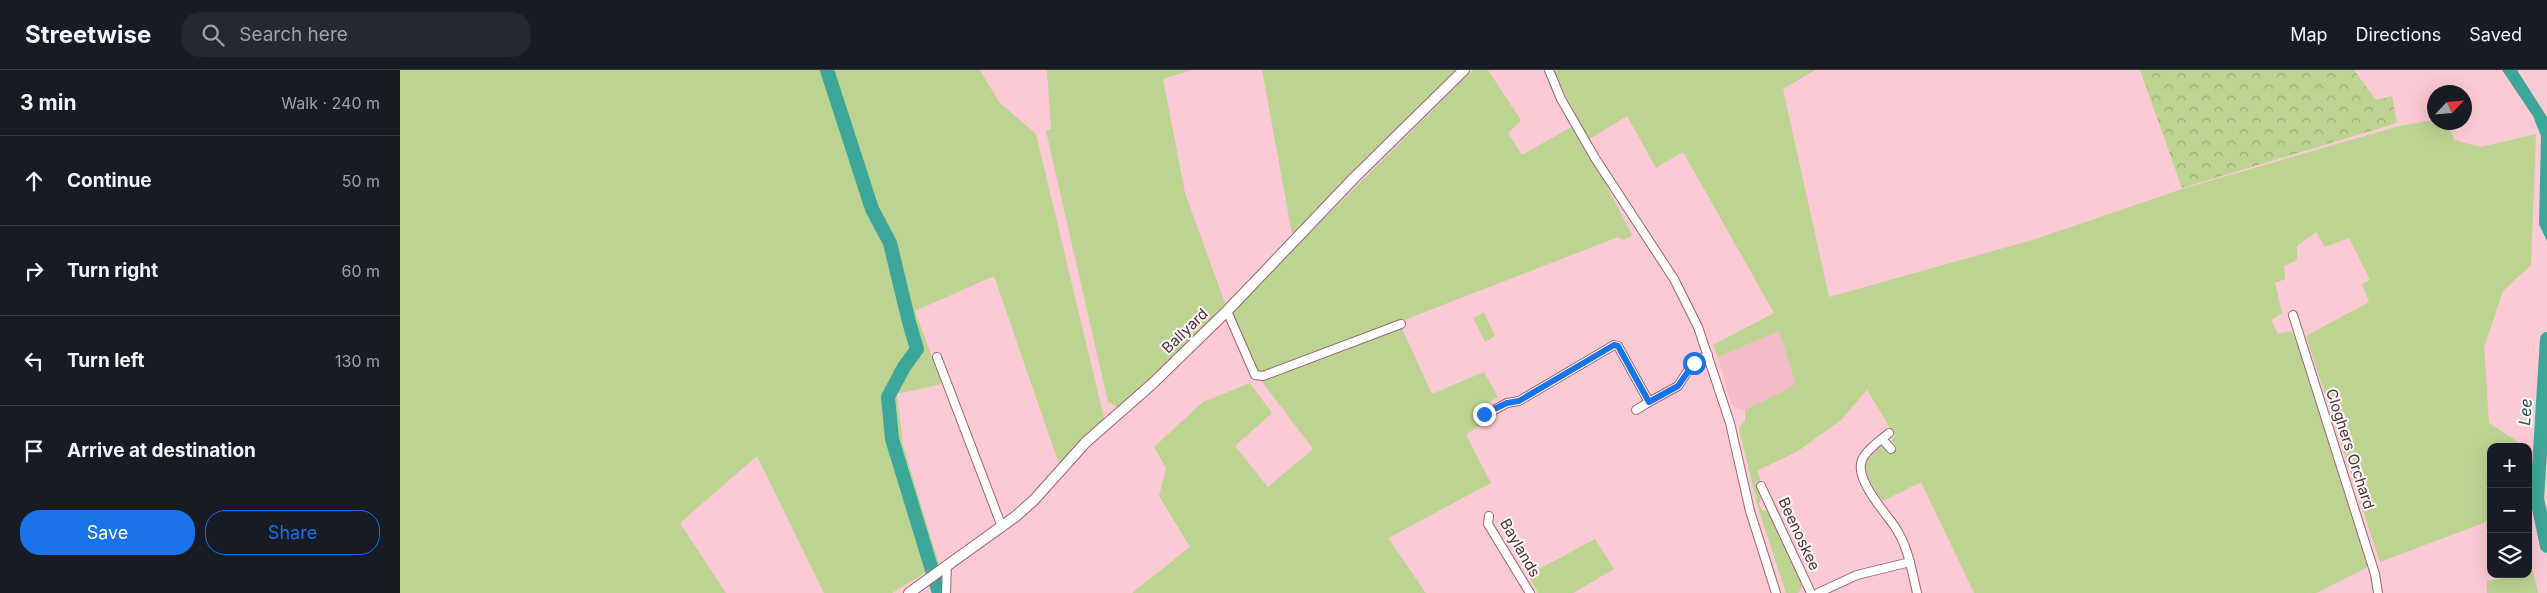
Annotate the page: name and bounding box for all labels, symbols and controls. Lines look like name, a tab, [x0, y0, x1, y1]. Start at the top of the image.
search box	[181, 12, 531, 57]
text: Streetwise	[25, 20, 151, 49]
icon: search	[199, 21, 227, 49]
text: Search here	[239, 23, 348, 46]
text: Map	[2290, 24, 2328, 45]
text: Directions	[2356, 24, 2441, 45]
text: Saved	[2469, 24, 2522, 45]
north arrow	[2427, 85, 2472, 130]
text: 3 min	[20, 90, 76, 115]
text: Walk · 240 m	[281, 93, 380, 113]
icon: ahead	[20, 167, 48, 195]
text: Continue	[67, 169, 152, 192]
text: 50 m	[342, 171, 380, 191]
icon: right	[20, 257, 48, 285]
text: Turn right	[67, 259, 158, 282]
text: 60 m	[341, 261, 380, 281]
street label: Ballyard	[1158, 304, 1212, 357]
icon: left	[20, 347, 48, 375]
text: Turn left	[67, 349, 145, 372]
text: 130 m	[335, 351, 380, 371]
route start	[1683, 352, 1706, 375]
street label: Cloghers Orchard	[2322, 386, 2379, 511]
water label: Lee	[2514, 398, 2536, 426]
route end	[1473, 403, 1496, 426]
icon: arrive	[20, 437, 48, 465]
text: Arrive at destination	[67, 439, 256, 462]
map controls	[2487, 443, 2532, 578]
button: +	[2487, 443, 2532, 488]
button: −	[2487, 488, 2532, 533]
street label: Beenoskee	[1774, 494, 1825, 573]
button: Save	[20, 510, 195, 555]
button: Share	[205, 510, 380, 555]
street label: Baylands	[1496, 515, 1545, 581]
button: layers	[2487, 533, 2532, 578]

